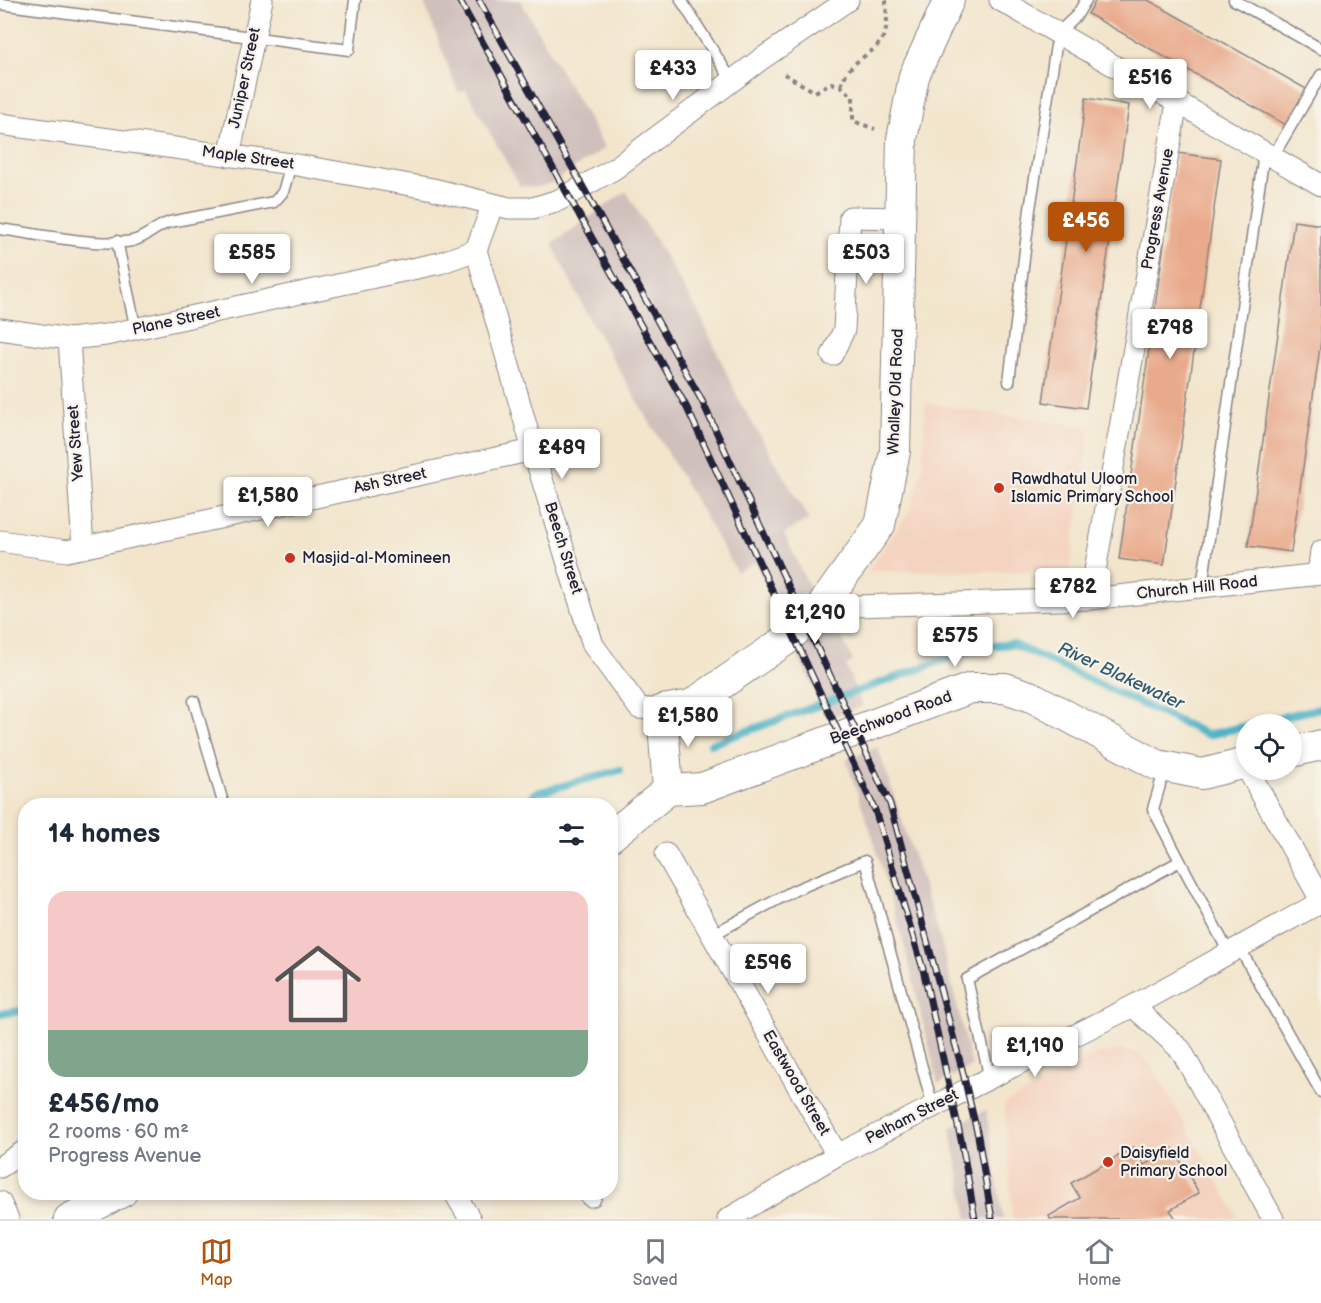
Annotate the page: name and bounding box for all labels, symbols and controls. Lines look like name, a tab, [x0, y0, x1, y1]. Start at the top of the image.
street label: Juniper Street	[225, 26, 265, 130]
pin: £433	[637, 50, 709, 101]
text: £433	[649, 57, 697, 81]
pin: £516	[1114, 59, 1186, 110]
text: £516	[1128, 66, 1172, 90]
street label: Maple Street	[201, 142, 295, 174]
street label: Progress Avenue	[1138, 146, 1178, 271]
pin: £456	[1050, 202, 1122, 253]
text: £456	[1062, 209, 1110, 233]
pin: £585	[216, 234, 288, 285]
pin: £503	[830, 234, 902, 285]
text: £585	[228, 241, 276, 265]
text: £503	[842, 241, 890, 265]
street label: Plane Street	[130, 302, 222, 340]
pin: £798	[1134, 309, 1206, 360]
text: £798	[1146, 316, 1194, 340]
street label: Whalley Old Road	[884, 328, 908, 456]
street label: Yew Street	[64, 404, 88, 483]
pin: £489	[526, 429, 598, 480]
text: £489	[538, 436, 586, 460]
street label: Ash Street	[352, 464, 428, 498]
place label: Rawdhatul Uloom Islamic Primary School	[1011, 470, 1174, 507]
pin: £1,580	[219, 477, 317, 528]
marker: Rawdhatul Uloom Islamic Primary School	[992, 481, 1006, 495]
text: £1,580	[237, 484, 299, 508]
street label: Beech Street	[540, 500, 586, 596]
place label: Masjid-al-Momineen	[302, 549, 451, 568]
marker: Masjid-al-Momineen	[283, 551, 297, 565]
pin: £782	[1037, 568, 1109, 619]
street label: Church Hill Road	[1135, 572, 1259, 604]
text: £782	[1049, 575, 1097, 599]
pin: £1,290	[766, 594, 864, 645]
text: £1,290	[784, 601, 846, 625]
pin: £575	[919, 617, 991, 668]
text: £575	[932, 624, 978, 648]
water label: River Blakewater	[1055, 638, 1189, 715]
street label: Beechwood Road	[828, 687, 954, 749]
pin: £1,580	[639, 697, 737, 748]
text: £1,580	[657, 704, 719, 728]
map controls	[1236, 714, 1302, 780]
button: locate	[1236, 714, 1302, 780]
icon: filters	[555, 818, 588, 851]
text: 14 homes	[48, 819, 160, 850]
icon: home	[264, 930, 372, 1038]
pin: £596	[732, 944, 804, 995]
text: £596	[744, 951, 792, 975]
street label: Eastwood Street	[758, 1027, 834, 1139]
pin: £1,190	[986, 1027, 1084, 1078]
text: £1,190	[1006, 1034, 1064, 1058]
street label: Pelham Street	[862, 1085, 962, 1149]
text: £456/mo	[48, 1089, 159, 1120]
text: 2 rooms · 60 m²	[48, 1120, 189, 1144]
text: Progress Avenue	[48, 1144, 201, 1168]
place label: Daisyfield Primary School	[1120, 1144, 1227, 1181]
marker: Daisyfield Primary School	[1101, 1155, 1115, 1169]
tab: Map	[200, 1235, 233, 1290]
tab: Saved	[633, 1235, 678, 1290]
tab: Home	[1078, 1235, 1121, 1290]

